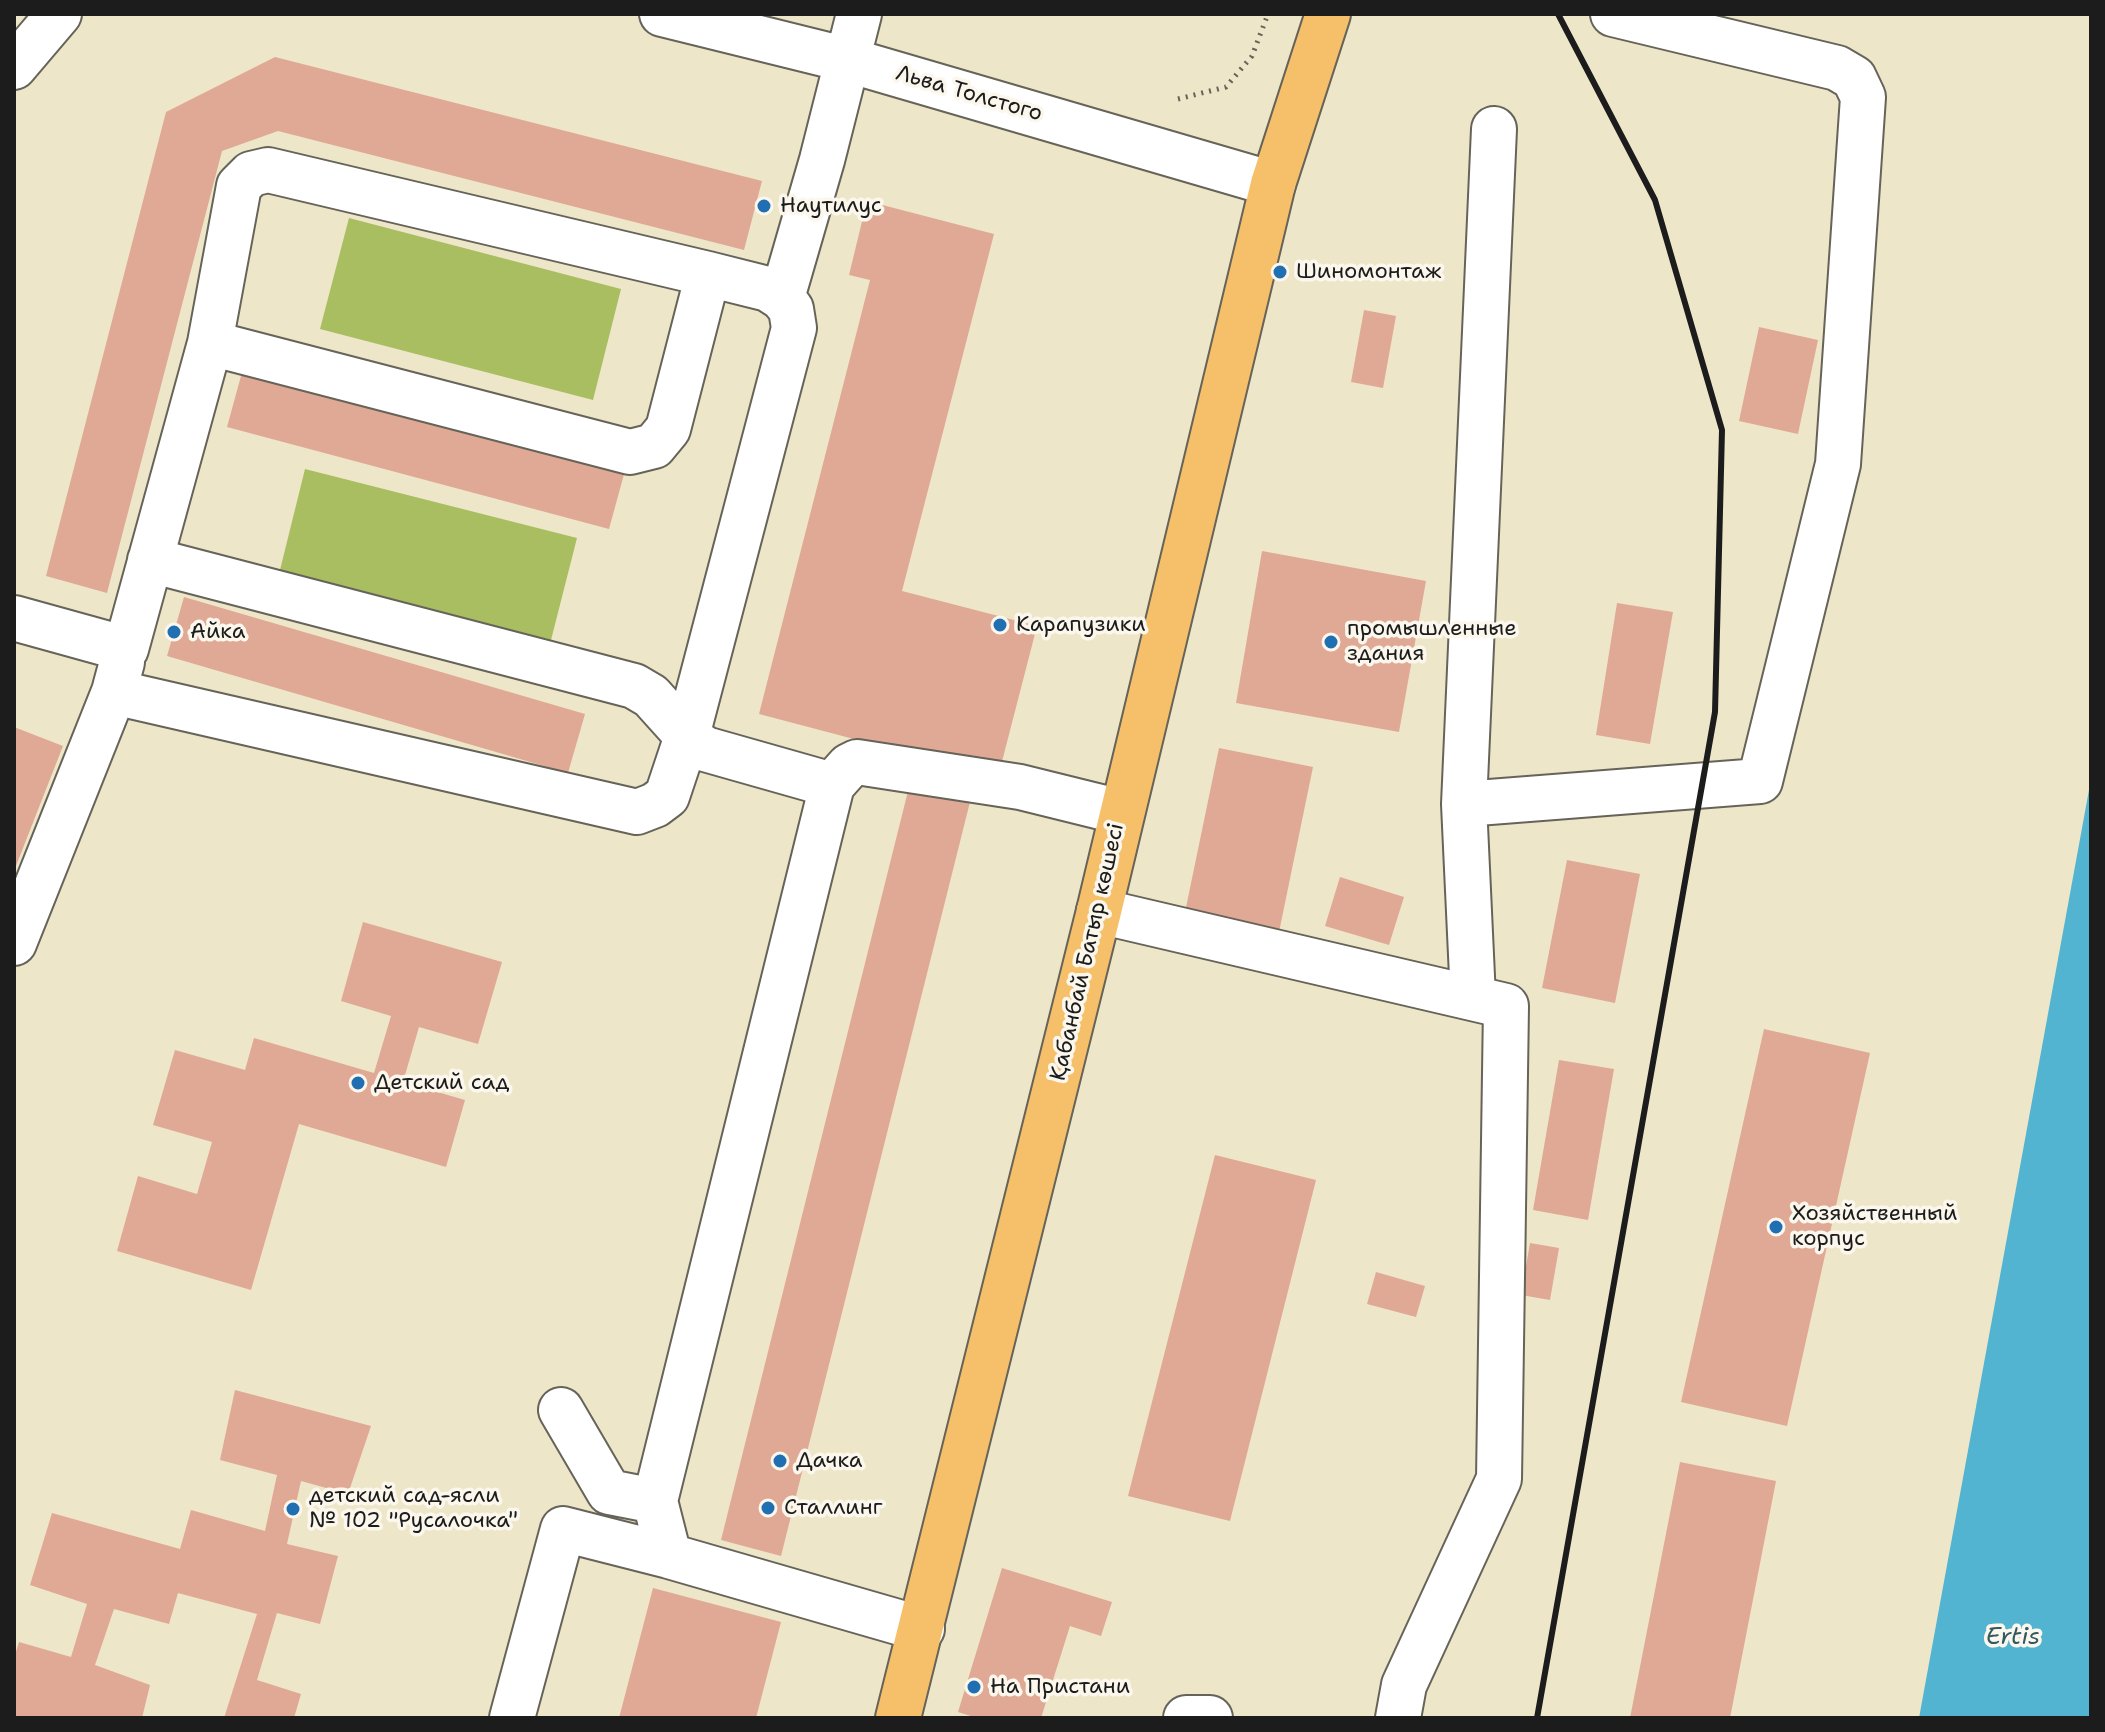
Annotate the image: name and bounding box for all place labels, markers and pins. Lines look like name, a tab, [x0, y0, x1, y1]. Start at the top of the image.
place label: Наутилус	[780, 193, 882, 219]
marker: Наутилус	[755, 197, 773, 215]
place label: Шиномонтаж	[1296, 259, 1441, 285]
marker: Шиномонтаж	[1271, 263, 1289, 281]
place label: Карапузики	[1016, 612, 1146, 638]
marker: Карапузики	[991, 616, 1009, 634]
place label: промышленные здания	[1347, 616, 1517, 668]
place label: Айка	[190, 619, 245, 645]
marker: Айка	[165, 623, 183, 641]
marker: промышленные здания	[1322, 633, 1340, 651]
place label: Детский сад	[374, 1070, 510, 1096]
marker: Детский сад	[349, 1074, 367, 1092]
place label: Хозяйственный корпус	[1792, 1201, 1957, 1252]
marker: Хозяйственный корпус	[1767, 1218, 1785, 1236]
place label: Дачка	[796, 1448, 862, 1474]
marker: Дачка	[771, 1452, 789, 1470]
place label: детский сад-ясли № 102 "Русалочка"	[309, 1483, 518, 1534]
place label: Сталлинг	[784, 1495, 882, 1521]
marker: Сталлинг	[759, 1499, 777, 1517]
marker: детский сад-ясли № 102 "Русалочка"	[284, 1500, 302, 1518]
place label: На Пристани	[990, 1674, 1130, 1700]
marker: На Пристани	[965, 1678, 983, 1696]

